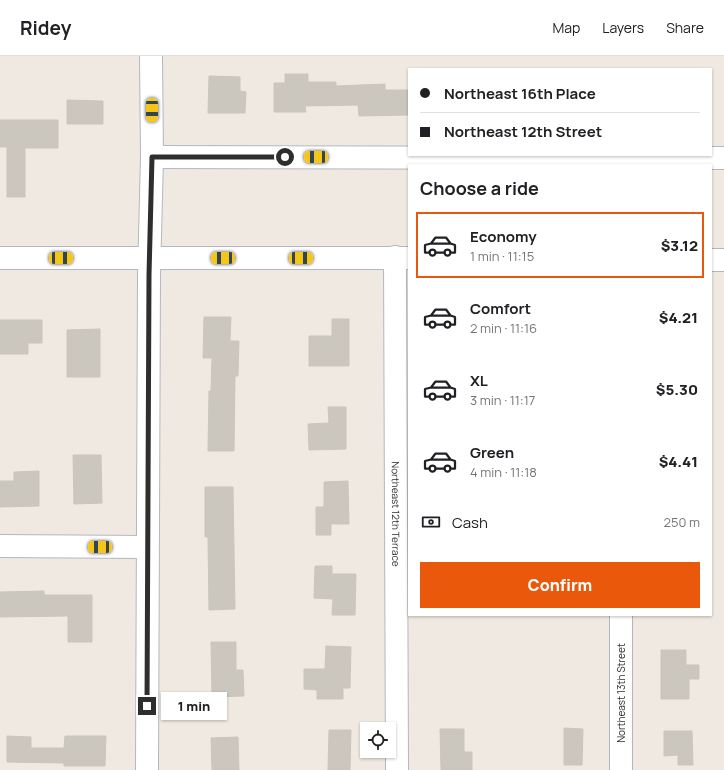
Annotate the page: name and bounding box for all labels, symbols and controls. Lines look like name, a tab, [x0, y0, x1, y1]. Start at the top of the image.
text: Ridey	[20, 15, 71, 41]
text: Map	[552, 18, 580, 37]
text: Layers	[602, 18, 644, 37]
text: Share	[666, 18, 704, 37]
text: Northeast 16th Place	[444, 83, 596, 104]
car	[146, 98, 158, 122]
text: Northeast 12th Street	[444, 121, 602, 142]
route start	[276, 148, 294, 166]
car	[304, 151, 328, 163]
text: Choose a ride	[420, 176, 539, 200]
text: Economy	[470, 226, 537, 247]
icon: car	[422, 227, 458, 263]
text: $3.12	[661, 235, 698, 256]
text: 1 min · 11:15	[470, 247, 534, 265]
car	[49, 252, 73, 264]
car	[211, 252, 235, 264]
car	[289, 252, 313, 264]
text: Comfort	[470, 298, 531, 319]
icon: car	[422, 299, 458, 335]
text: $4.21	[659, 307, 698, 328]
text: 2 min · 11:16	[470, 319, 537, 337]
text: XL	[470, 370, 488, 391]
icon: car	[422, 371, 458, 407]
text: $5.30	[656, 379, 698, 400]
text: 3 min · 11:17	[470, 391, 535, 409]
text: Green	[470, 442, 514, 463]
icon: car	[422, 443, 458, 479]
text: $4.41	[659, 451, 698, 472]
street label: Northeast 12th Terrace	[389, 461, 403, 567]
text: 4 min · 11:18	[470, 463, 537, 481]
icon: cash	[420, 511, 442, 533]
text: Cash	[452, 512, 488, 533]
text: 250 m	[664, 513, 700, 531]
car	[88, 541, 112, 553]
button: Confirm	[420, 562, 700, 608]
street label: Northeast 13th Street	[614, 643, 628, 743]
callout: 1 min	[161, 692, 227, 720]
route end	[138, 697, 156, 715]
text: 1 min	[178, 697, 210, 715]
map controls	[360, 722, 396, 758]
button: locate	[360, 722, 396, 758]

